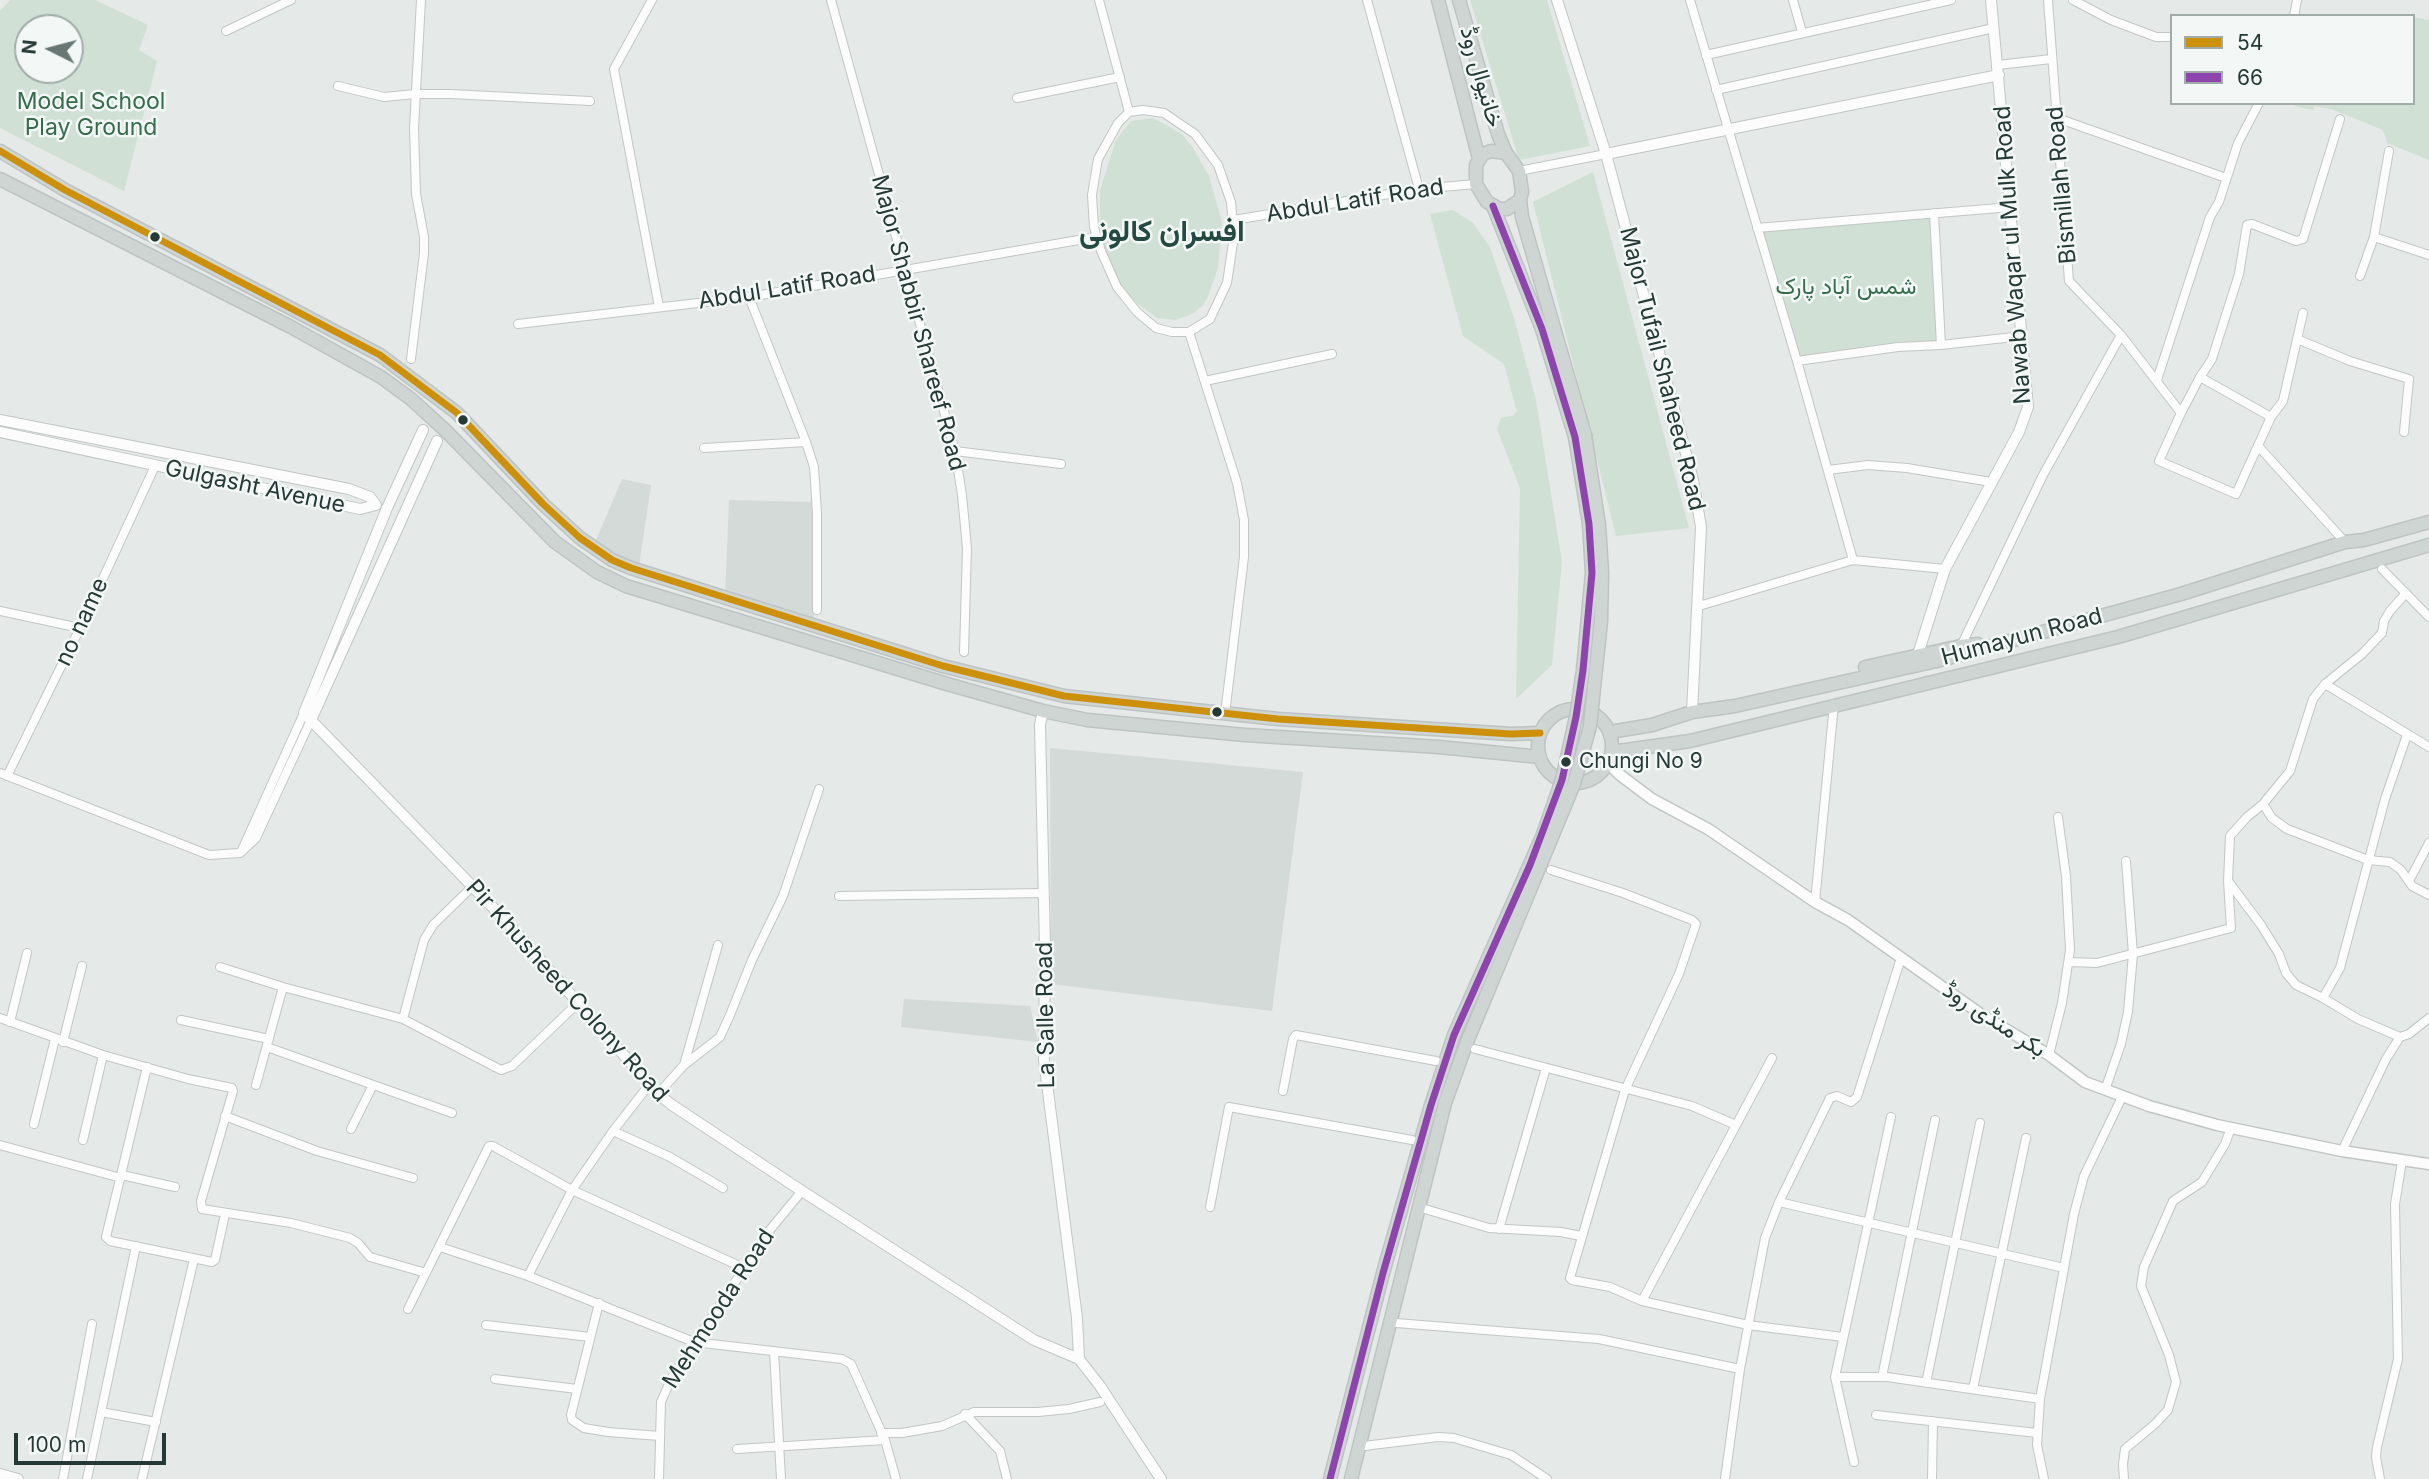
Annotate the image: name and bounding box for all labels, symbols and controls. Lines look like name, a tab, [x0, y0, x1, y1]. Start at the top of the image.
north arrow	[14, 14, 84, 84]
legend	[2170, 14, 2415, 105]
street label: خانیوال روڈ	[1454, 24, 1508, 130]
text: 54	[2237, 30, 2263, 55]
text: N	[17, 39, 42, 55]
text: 66	[2237, 65, 2263, 90]
park label: Model School Play Ground	[17, 88, 165, 142]
street label: Nawab Waqar ul Mulk Road	[1989, 105, 2037, 405]
street label: Bismillah Road	[2041, 105, 2083, 265]
street label: Major Shabbir Shareef Road	[865, 172, 971, 474]
street label: Abdul Latif Road	[1264, 173, 1446, 229]
district label: افسران کالونی	[1079, 214, 1245, 250]
street label: Major Tufail Shaheed Road	[1613, 224, 1711, 514]
unlabelled marker	[148, 230, 162, 244]
street label: Abdul Latif Road	[696, 260, 878, 316]
park label: شمس آباد پارک	[1776, 273, 1916, 301]
unlabelled marker	[456, 413, 470, 427]
street label: Gulgasht Avenue	[162, 454, 348, 520]
street label: no name	[50, 574, 114, 670]
street label: Humayun Road	[1939, 602, 2105, 672]
unlabelled marker	[1210, 705, 1224, 719]
place label: Chungi No 9	[1579, 749, 1703, 775]
marker: Chungi No 9	[1559, 755, 1573, 769]
street label: Pir Khusheed Colony Road	[460, 874, 674, 1108]
street label: La Salle Road	[1031, 941, 1061, 1089]
street label: بکر منڈی روڈ	[1937, 976, 2051, 1064]
street label: Mehmooda Road	[657, 1224, 781, 1394]
scale bar	[18, 1420, 170, 1464]
text: 100 m	[27, 1432, 86, 1457]

